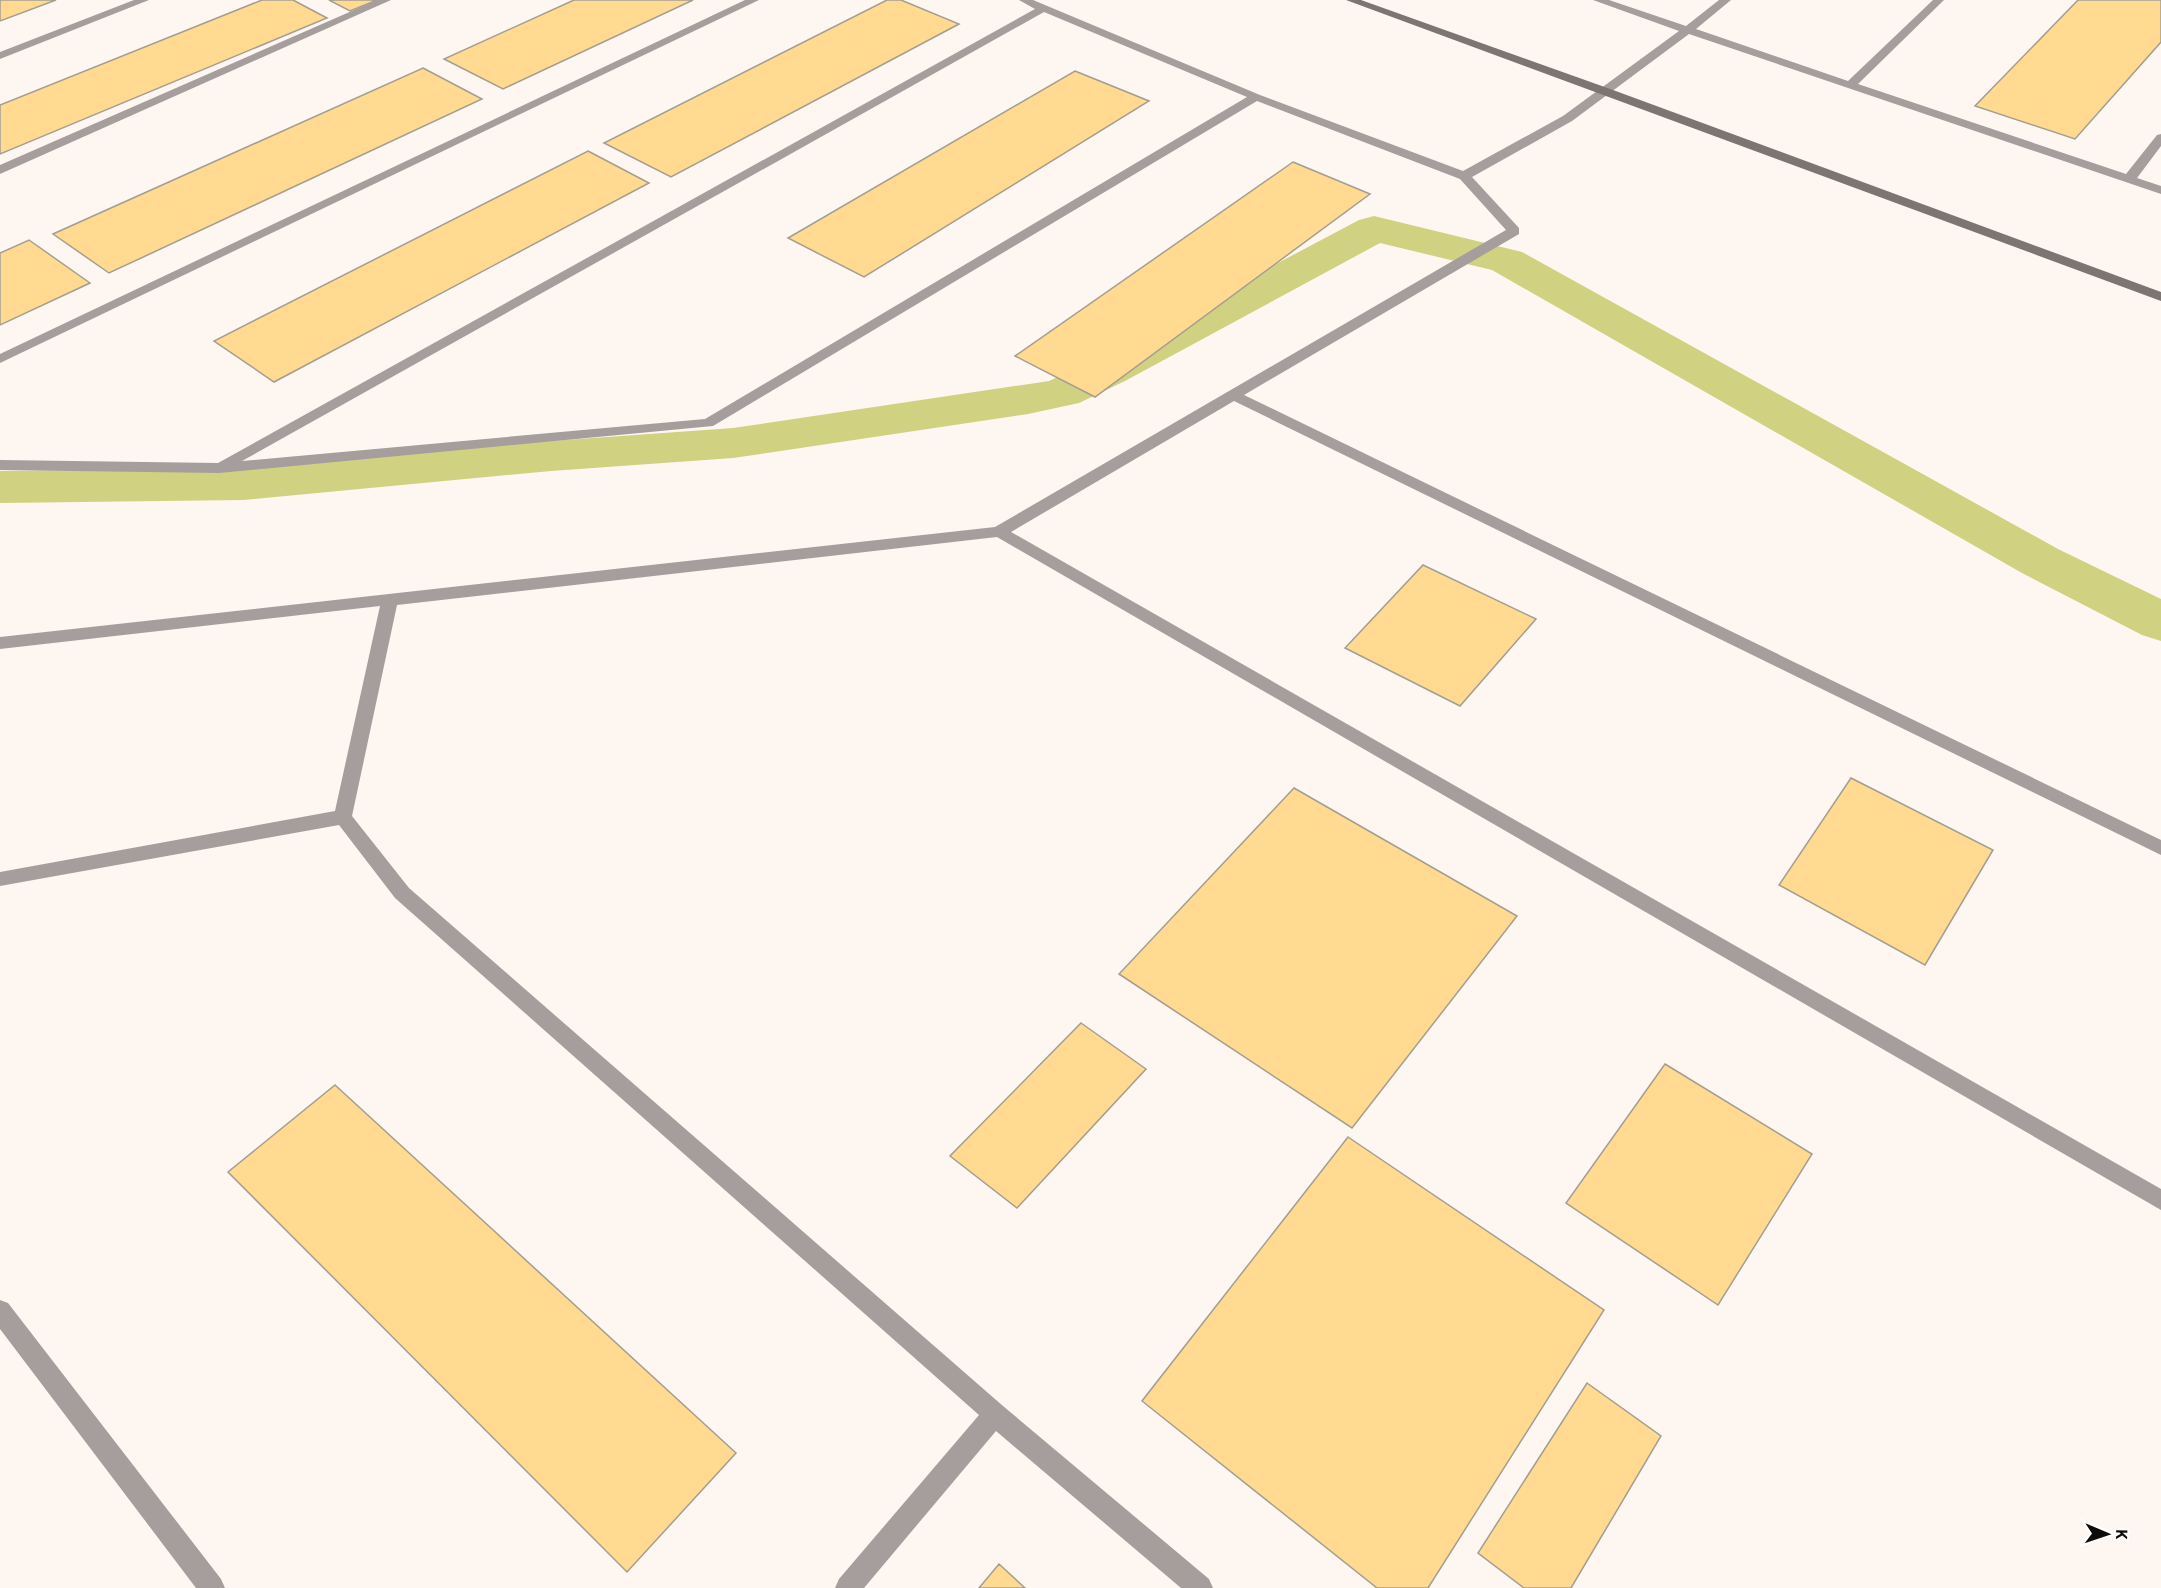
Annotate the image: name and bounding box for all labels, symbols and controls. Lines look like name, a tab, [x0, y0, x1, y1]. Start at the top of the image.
north arrow	[2077, 1504, 2137, 1564]
text: K	[2113, 1529, 2132, 1540]

